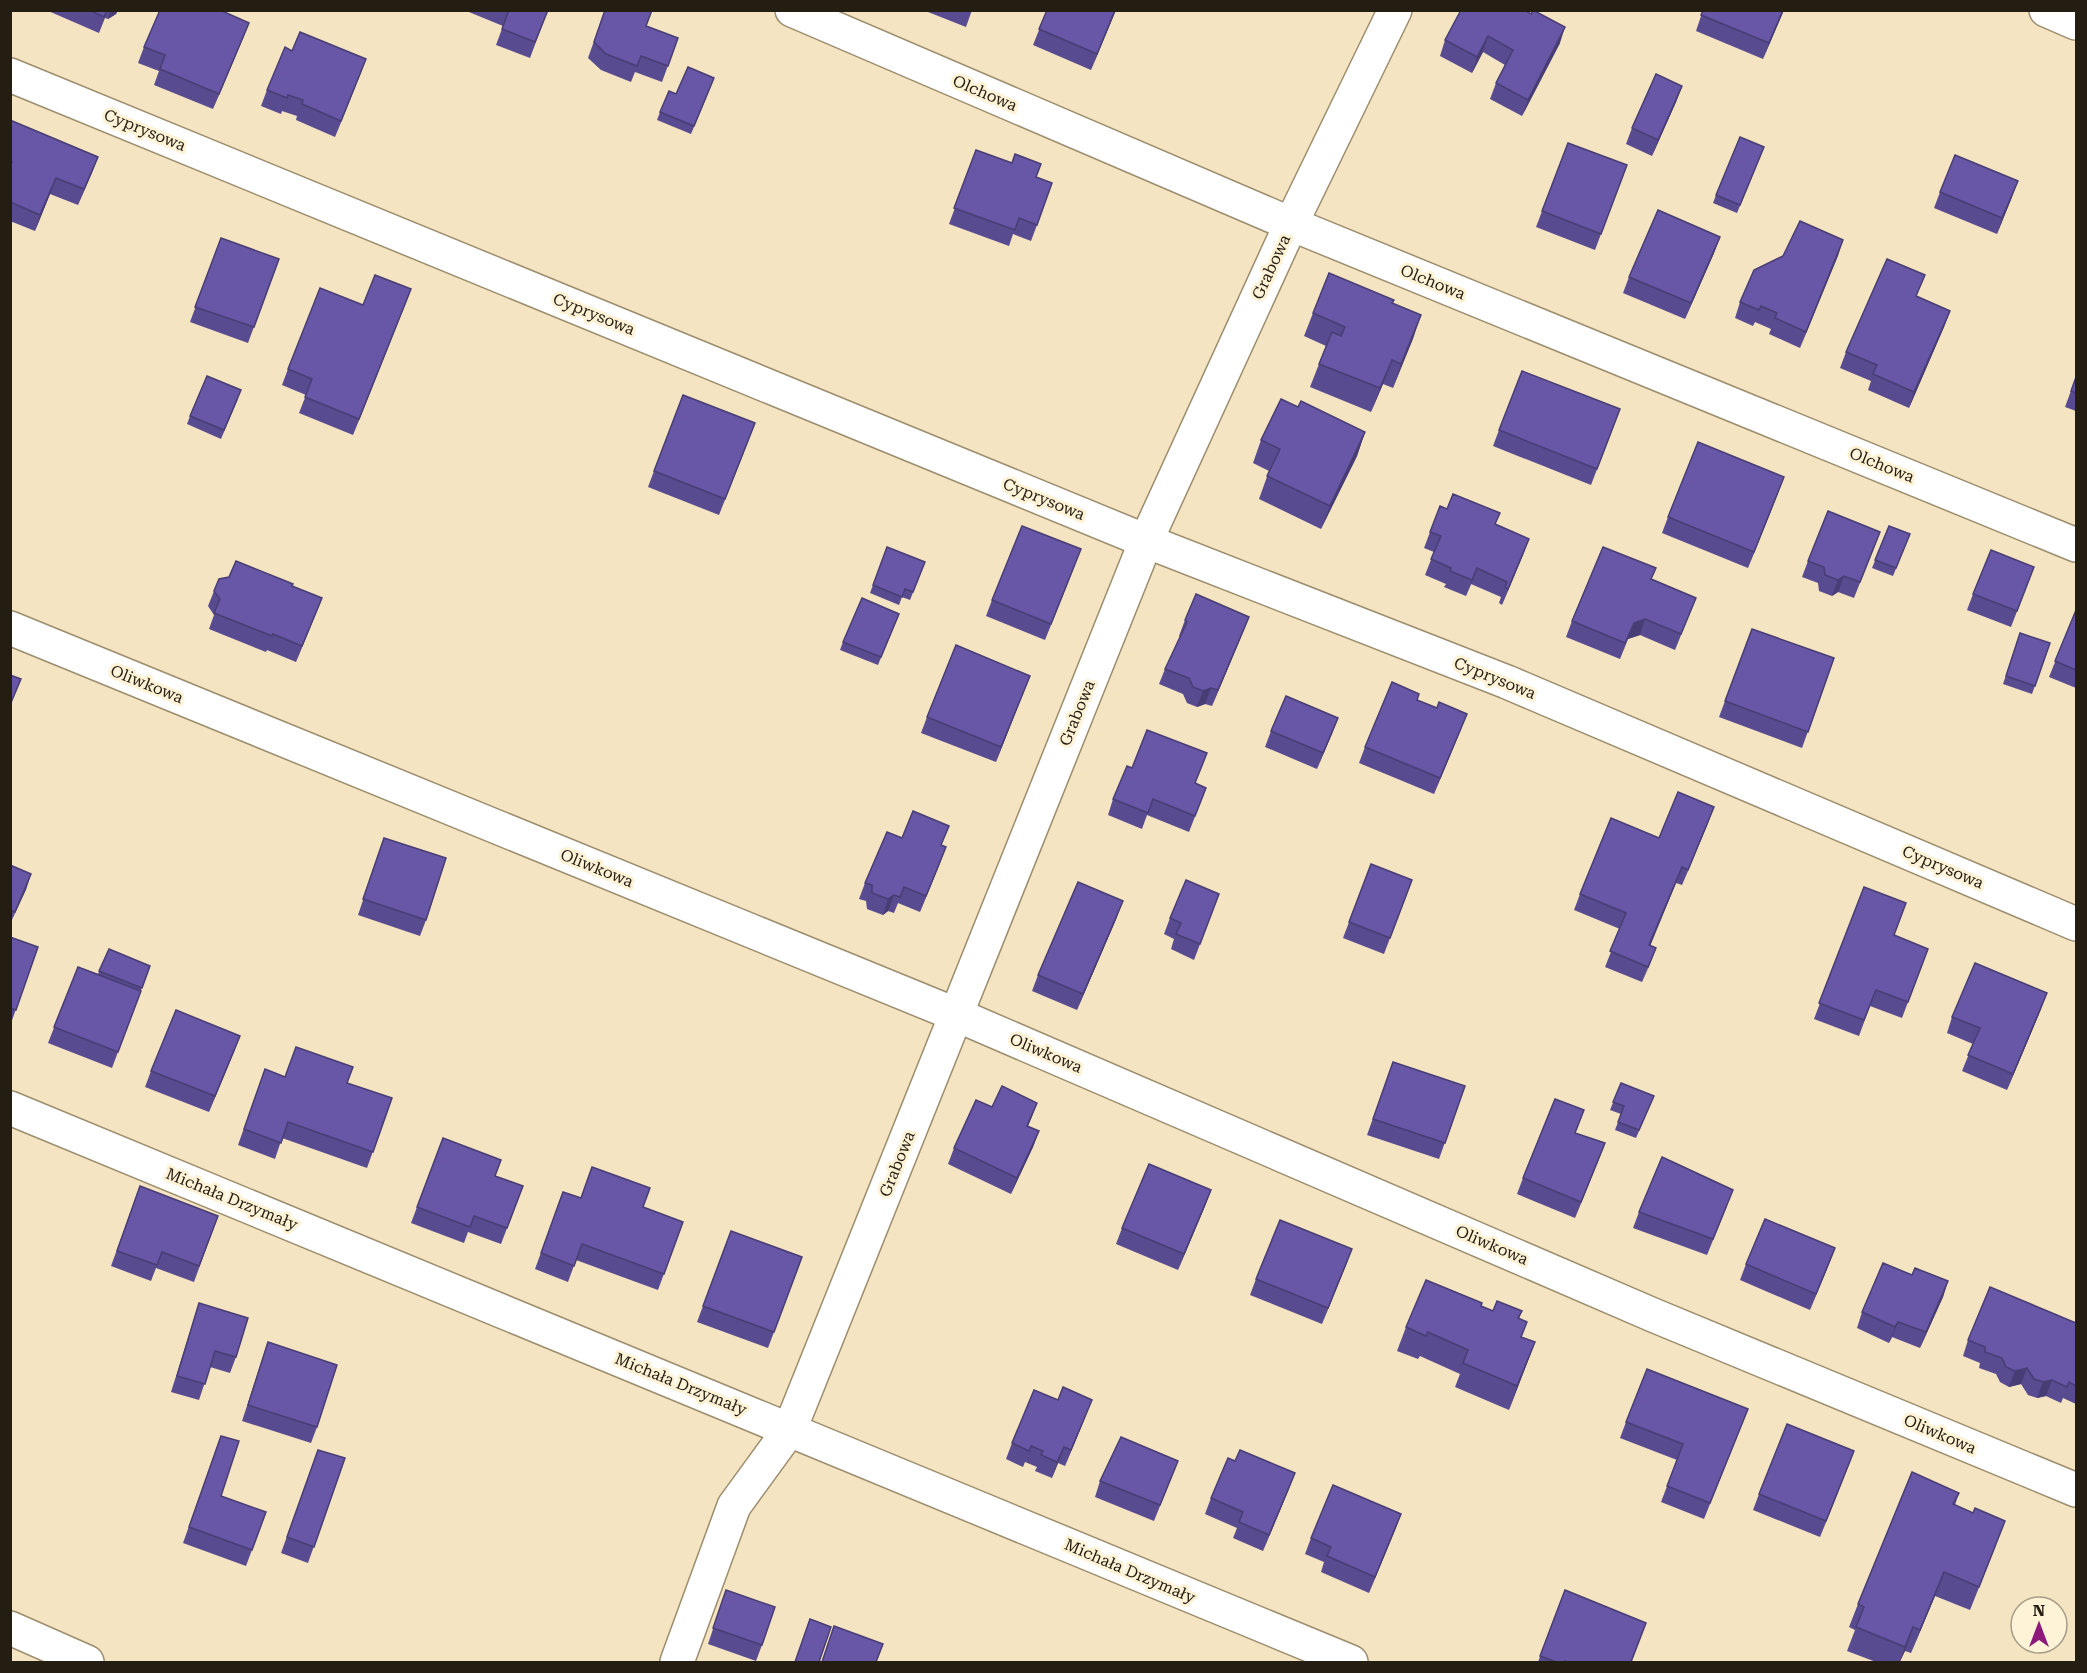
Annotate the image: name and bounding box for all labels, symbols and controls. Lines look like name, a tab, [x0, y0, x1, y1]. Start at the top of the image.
street label: Olchowa	[950, 71, 1020, 115]
street label: Cyprysowa	[101, 105, 189, 155]
street label: Grabowa	[1248, 231, 1294, 302]
street label: Olchowa	[1398, 260, 1468, 304]
street label: Cyprysowa	[550, 289, 638, 339]
street label: Olchowa	[1847, 443, 1917, 487]
street label: Cyprysowa	[1000, 474, 1088, 524]
street label: Cyprysowa	[1451, 653, 1539, 703]
street label: Oliwkowa	[108, 661, 186, 707]
street label: Grabowa	[1055, 677, 1099, 749]
street label: Cyprysowa	[1899, 841, 1987, 893]
street label: Oliwkowa	[558, 845, 636, 891]
street label: Oliwkowa	[1007, 1029, 1085, 1077]
street label: Grabowa	[875, 1128, 919, 1200]
street label: Michała Drzymały	[163, 1164, 301, 1234]
street label: Oliwkowa	[1453, 1221, 1531, 1269]
street label: Michała Drzymały	[612, 1349, 750, 1419]
street label: Oliwkowa	[1901, 1410, 1979, 1458]
street label: Michała Drzymały	[1062, 1535, 1199, 1607]
north arrow	[2009, 1595, 2069, 1655]
text: N	[2033, 1601, 2045, 1620]

